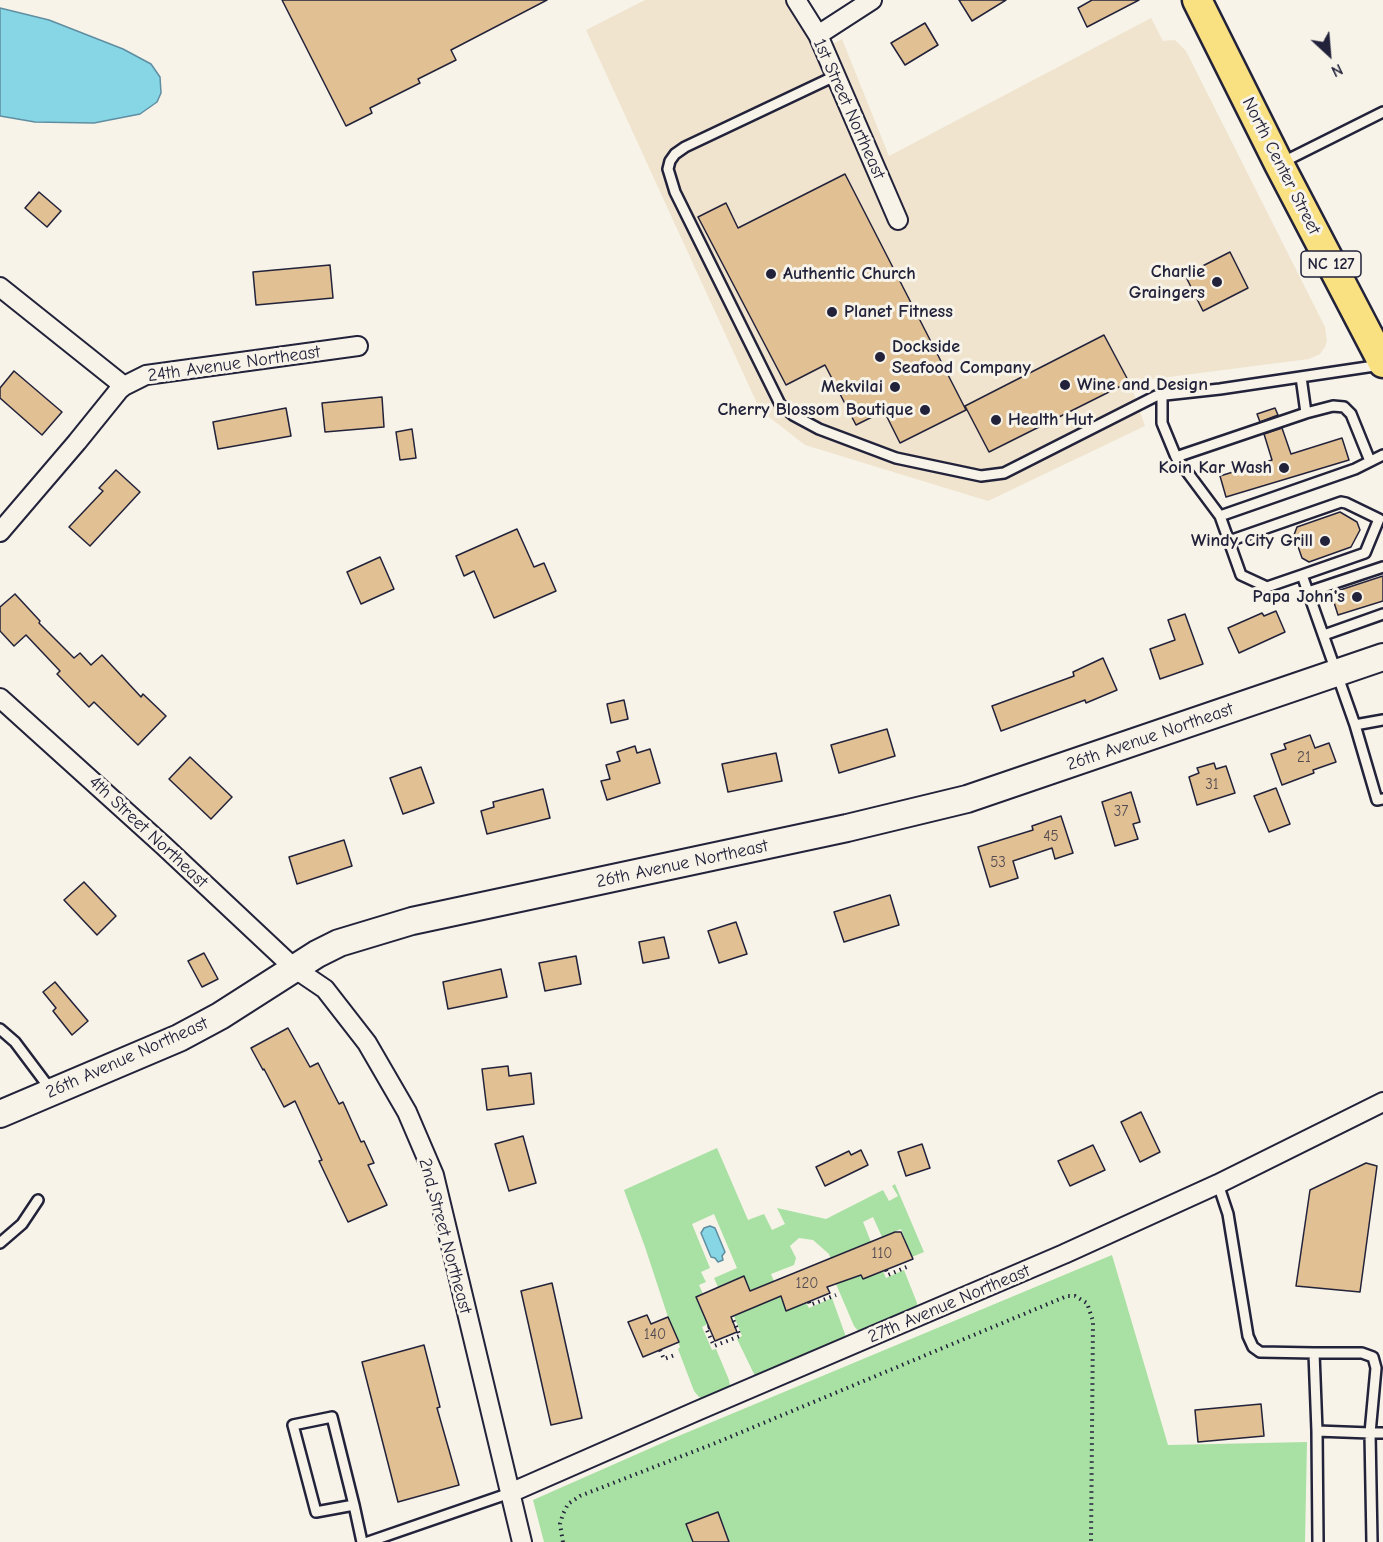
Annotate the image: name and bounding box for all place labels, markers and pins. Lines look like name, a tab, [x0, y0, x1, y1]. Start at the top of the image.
place label: Charlie Graingers	[1129, 261, 1205, 304]
place label: Authentic Church	[783, 263, 916, 285]
marker: Authentic Church	[764, 267, 778, 281]
marker: Charlie Graingers	[1210, 275, 1224, 289]
place label: Planet Fitness	[844, 301, 953, 323]
marker: Planet Fitness	[825, 305, 839, 319]
place label: Dockside Seafood Company	[892, 336, 1031, 378]
marker: Dockside Seafood Company	[873, 350, 887, 364]
place label: Wine and Design	[1077, 374, 1208, 396]
place label: Mekvilai	[821, 376, 883, 398]
marker: Wine and Design	[1058, 378, 1072, 392]
marker: Mekvilai	[888, 380, 902, 394]
place label: Cherry Blossom Boutique	[718, 399, 913, 421]
marker: Cherry Blossom Boutique	[918, 403, 932, 417]
place label: Health Hut	[1008, 409, 1093, 431]
marker: Health Hut	[989, 413, 1003, 427]
place label: Koin Kar Wash	[1158, 457, 1272, 479]
marker: Koin Kar Wash	[1277, 461, 1291, 475]
place label: Windy City Grill	[1191, 530, 1313, 552]
marker: Windy City Grill	[1318, 534, 1332, 548]
place label: Papa John's	[1253, 586, 1345, 608]
marker: Papa John's	[1350, 590, 1364, 604]

